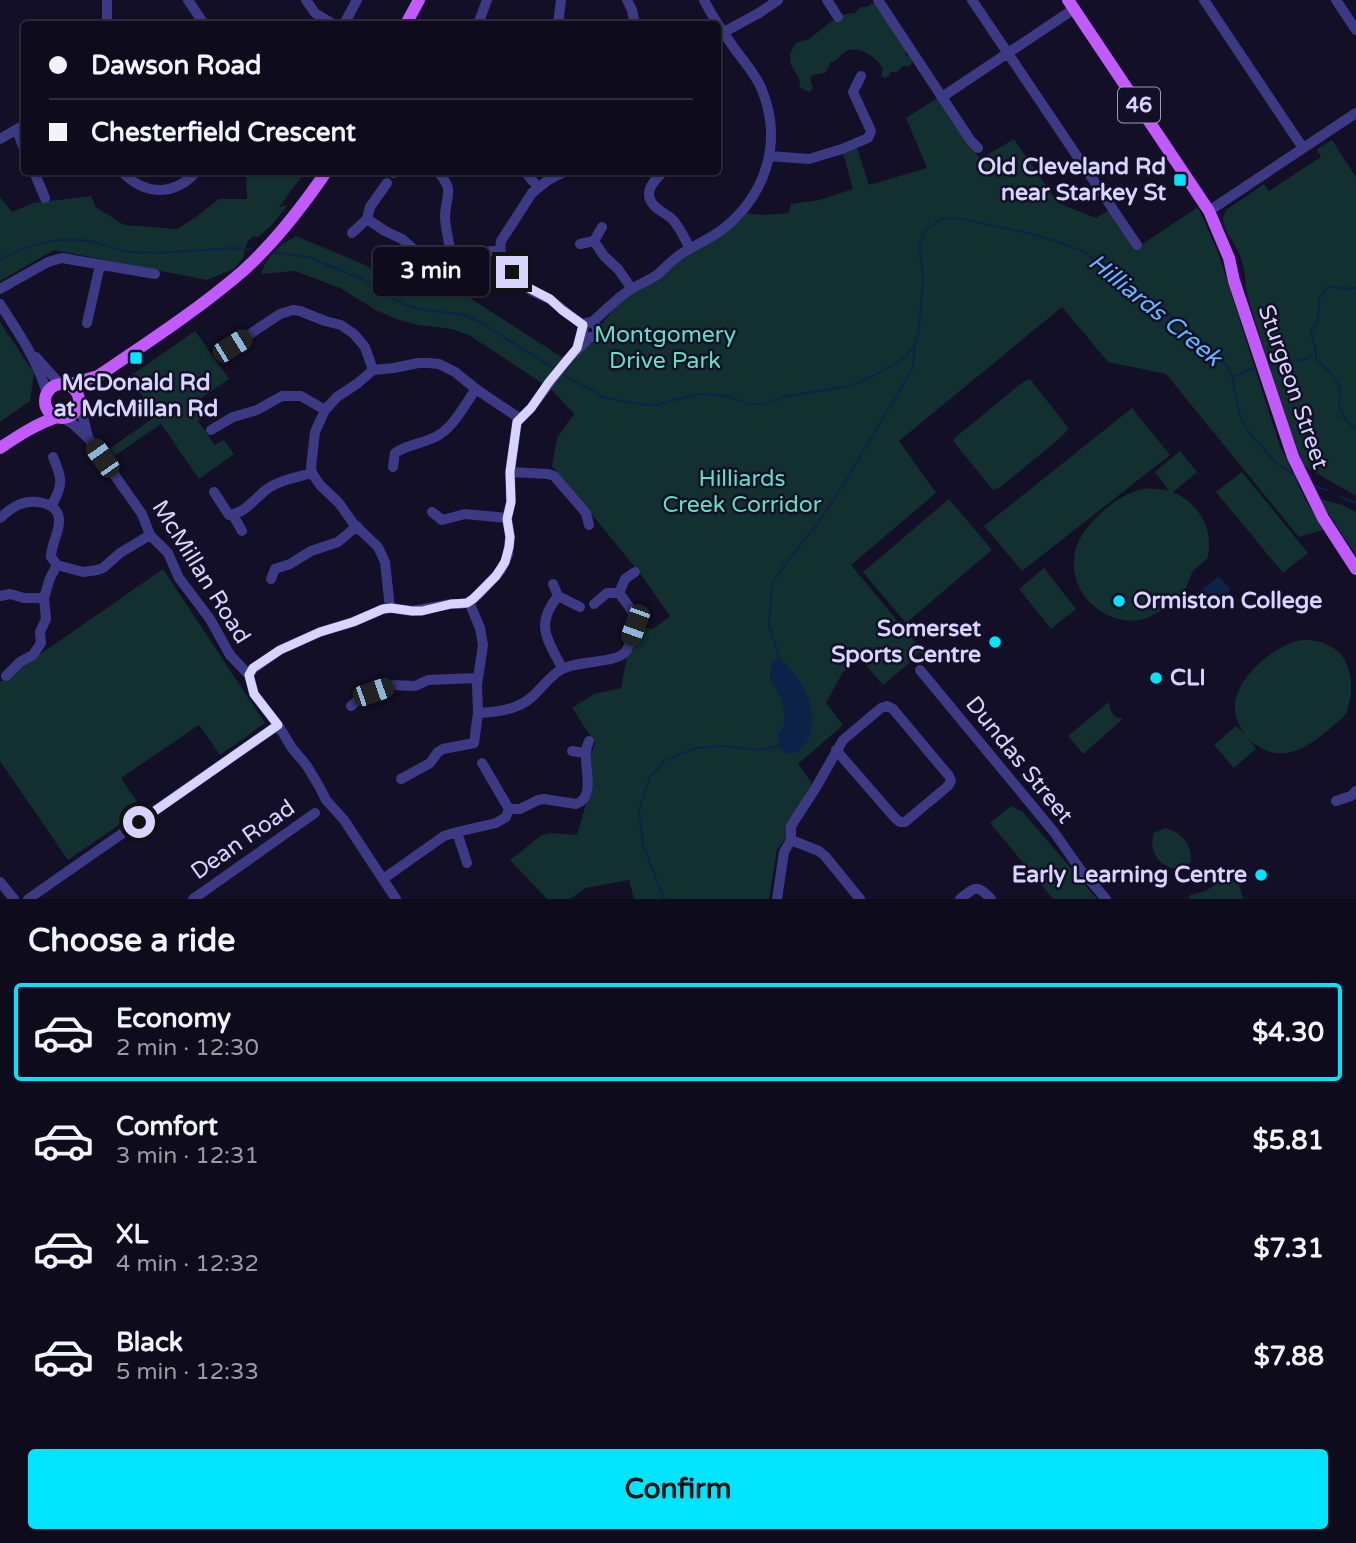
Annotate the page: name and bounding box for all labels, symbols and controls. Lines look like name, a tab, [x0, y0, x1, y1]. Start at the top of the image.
text: Dawson Road	[91, 50, 261, 81]
road number: 46	[1118, 88, 1160, 122]
text: Chesterfield Crescent	[91, 117, 356, 148]
place label: Old Cleveland Rd near Starkey St	[978, 153, 1166, 207]
marker: Old Cleveland Rd near Starkey St	[1172, 172, 1188, 188]
callout: 3 min	[372, 247, 488, 296]
water label: Hilliards Creek	[1083, 248, 1229, 374]
route end	[496, 256, 528, 288]
text: 3 min	[400, 257, 462, 285]
street label: Sturgeon Street	[1252, 301, 1334, 473]
park label: Montgomery Drive Park	[594, 321, 736, 375]
car	[209, 326, 256, 366]
marker: McDonald Rd at McMillan Rd	[128, 350, 144, 366]
place label: McDonald Rd at McMillan Rd	[54, 369, 218, 423]
car	[82, 435, 123, 481]
park label: Hilliards Creek Corridor	[662, 465, 822, 519]
street label: McMillan Road	[146, 495, 256, 649]
place label: Ormiston College	[1133, 587, 1322, 615]
marker: Ormiston College	[1111, 593, 1127, 609]
car	[618, 602, 653, 648]
place label: Somerset Sports Centre	[831, 615, 981, 669]
marker: Somerset Sports Centre	[987, 634, 1003, 650]
place label: CLI	[1170, 664, 1206, 692]
marker: CLI	[1148, 670, 1164, 686]
car	[350, 675, 397, 709]
street label: Dundas Street	[959, 691, 1079, 829]
street label: Dean Road	[186, 794, 300, 886]
route start	[123, 806, 155, 838]
place label: Early Learning Centre	[1012, 861, 1247, 889]
marker: Early Learning Centre	[1253, 867, 1269, 883]
text: Choose a ride	[28, 922, 235, 960]
icon: car	[32, 1001, 95, 1064]
text: Economy	[116, 1003, 231, 1034]
text: $4.30	[1252, 1017, 1324, 1048]
text: 2 min · 12:30	[116, 1034, 259, 1062]
icon: car	[32, 1109, 95, 1172]
text: Comfort	[116, 1111, 218, 1142]
text: $5.81	[1253, 1125, 1324, 1156]
text: 3 min · 12:31	[116, 1142, 259, 1170]
icon: car	[32, 1217, 95, 1280]
text: XL	[116, 1219, 148, 1250]
text: $7.31	[1254, 1233, 1324, 1264]
text: 4 min · 12:32	[116, 1250, 259, 1278]
icon: car	[32, 1325, 95, 1388]
text: Black	[116, 1327, 183, 1358]
text: $7.88	[1254, 1341, 1324, 1372]
text: 5 min · 12:33	[116, 1358, 259, 1386]
button: Confirm	[28, 1449, 1328, 1529]

